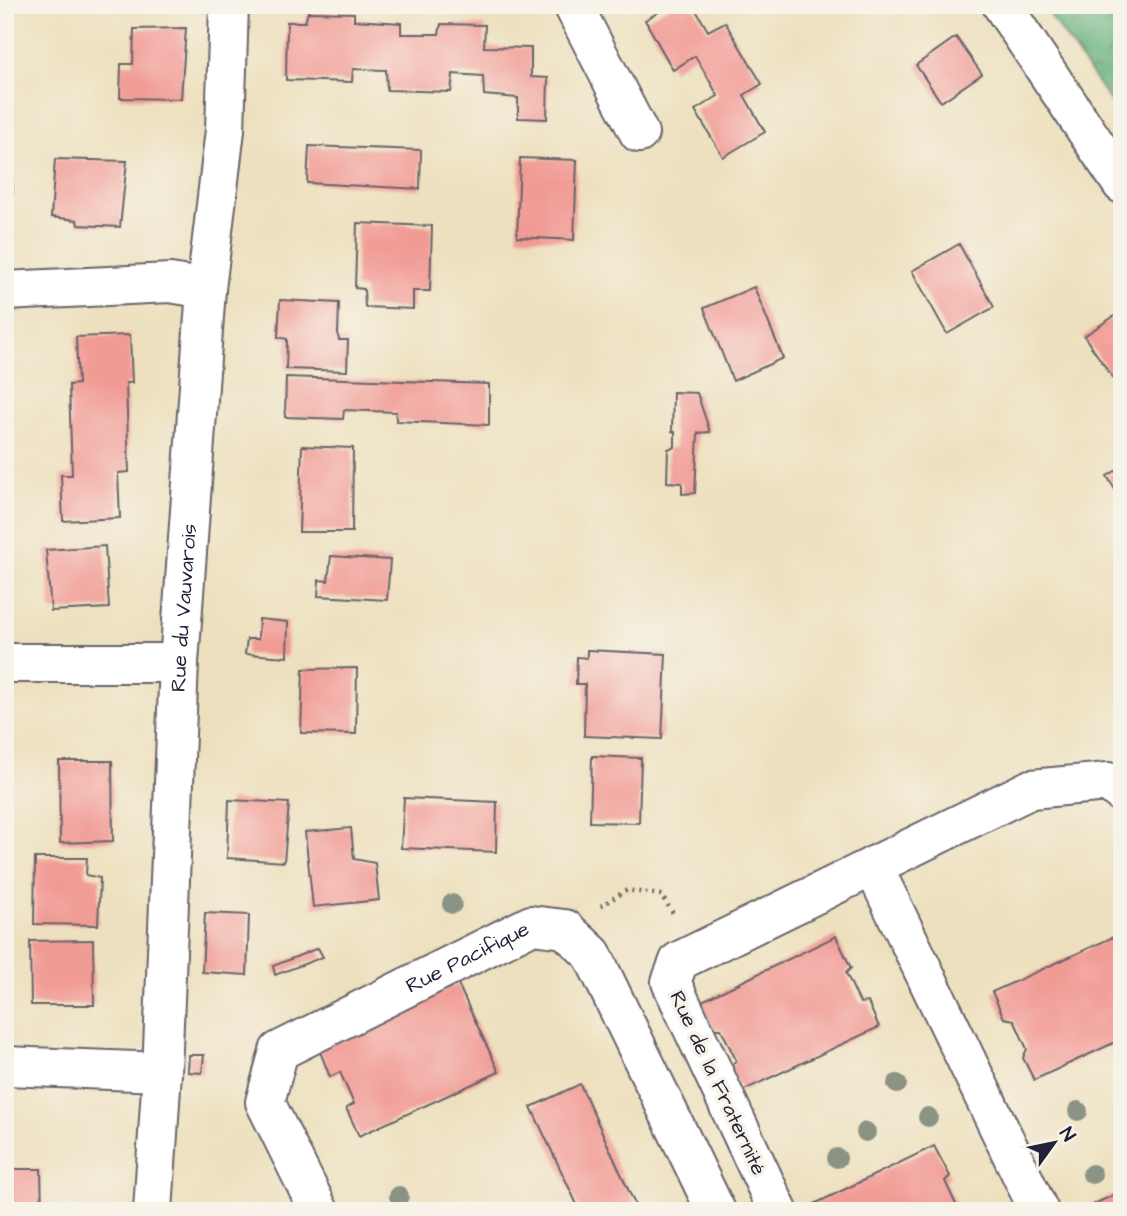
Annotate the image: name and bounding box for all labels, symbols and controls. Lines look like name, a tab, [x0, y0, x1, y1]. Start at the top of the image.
street label: Rue du Vauvarois	[163, 523, 204, 693]
street label: Rue Pacifique	[401, 914, 534, 1000]
street label: Rue de la Fraternité	[663, 986, 773, 1180]
north arrow	[1018, 1108, 1088, 1178]
text: N	[1052, 1122, 1082, 1147]

